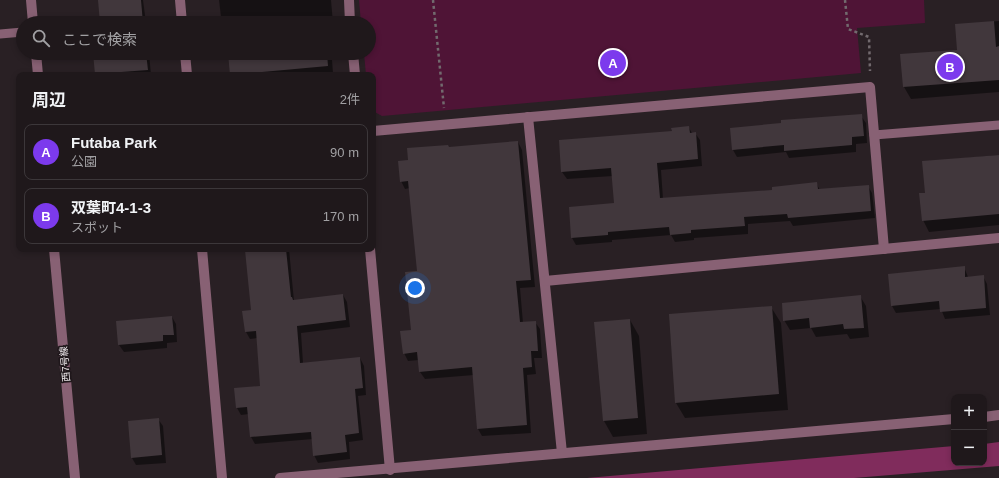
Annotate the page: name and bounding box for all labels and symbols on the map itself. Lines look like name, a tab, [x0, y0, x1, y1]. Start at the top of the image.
pin: A	[600, 48, 626, 78]
pin: B	[937, 52, 963, 82]
your location	[405, 278, 425, 298]
street label: 西7号線	[58, 346, 72, 382]

